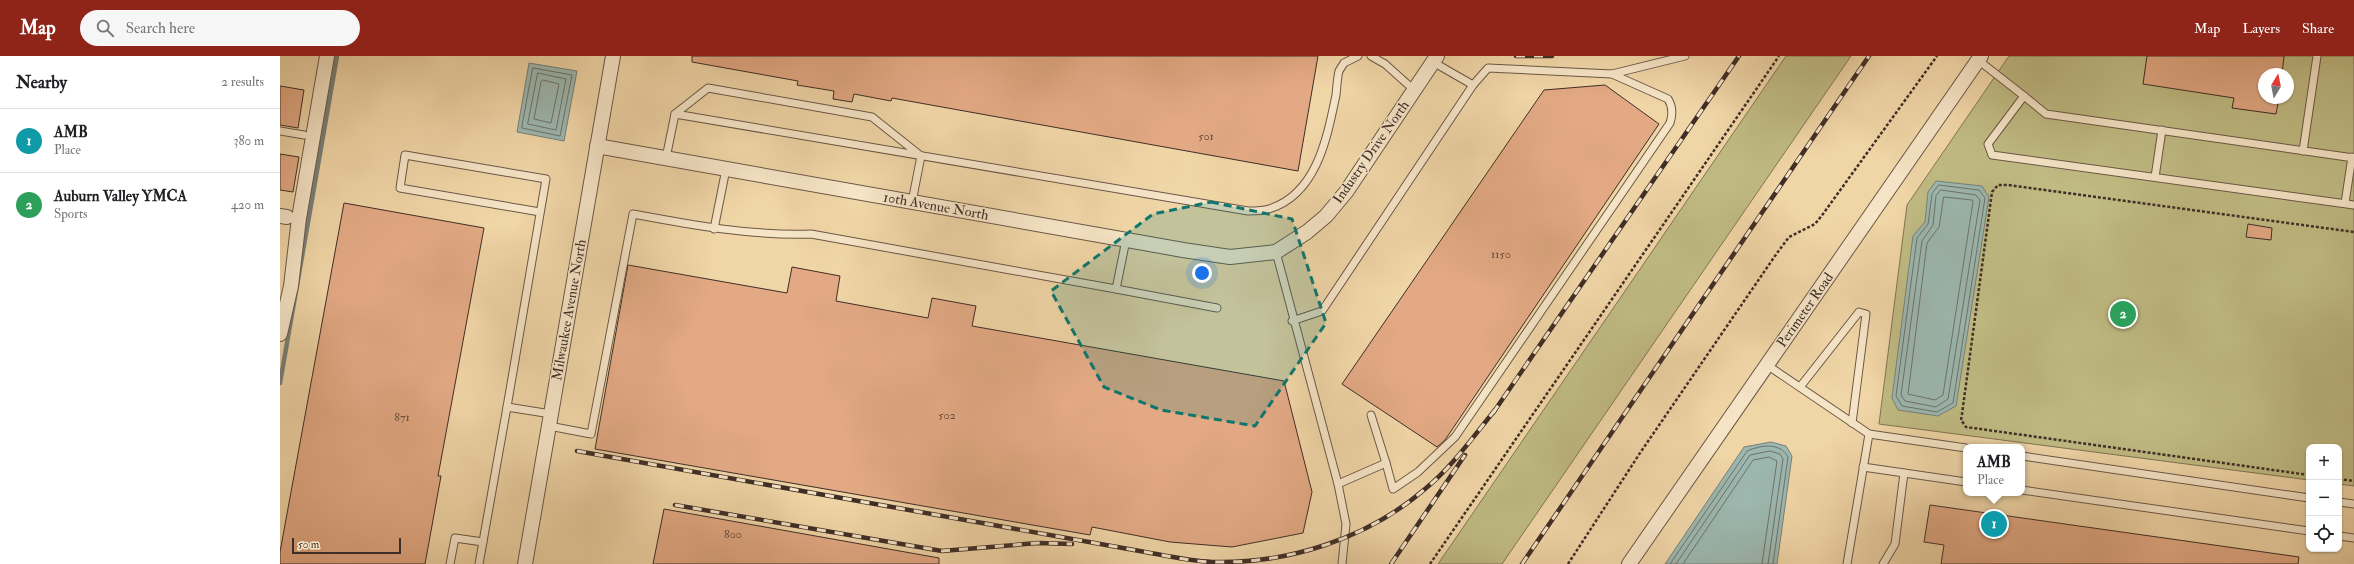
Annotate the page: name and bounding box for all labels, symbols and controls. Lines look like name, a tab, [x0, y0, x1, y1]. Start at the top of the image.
search box	[80, 10, 360, 46]
text: Map	[20, 16, 56, 40]
icon: search	[94, 17, 116, 39]
text: Search here	[126, 19, 195, 38]
text: Map	[2194, 20, 2220, 37]
text: Layers	[2242, 20, 2280, 37]
text: Share	[2302, 20, 2334, 37]
north arrow	[2258, 68, 2294, 104]
text: Nearby	[16, 72, 67, 93]
text: 2 results	[221, 74, 264, 90]
street label: Industry Drive North	[1329, 97, 1414, 207]
text: AMB	[54, 123, 88, 142]
house number: 501	[1198, 129, 1214, 144]
text: 1	[27, 133, 31, 149]
text: 380 m	[233, 133, 264, 149]
text: Place	[54, 142, 81, 158]
text: Auburn Valley YMCA	[54, 187, 187, 206]
street label: 10th Avenue North	[882, 188, 991, 224]
text: 2	[26, 197, 32, 213]
text: 420 m	[231, 197, 264, 213]
text: Sports	[54, 206, 88, 222]
street label: Milwaukee Avenue North	[548, 237, 590, 382]
house number: 1150	[1491, 247, 1511, 262]
your location	[1192, 263, 1212, 283]
street label: Perimeter Road	[1773, 269, 1837, 351]
pin: 2	[2110, 299, 2136, 329]
house number: 502	[938, 408, 956, 423]
house number: 871	[394, 410, 410, 425]
popup	[1963, 444, 2025, 496]
map controls	[2306, 444, 2342, 552]
button: +	[2306, 444, 2342, 480]
text: AMB	[1977, 453, 2011, 472]
text: Place	[1977, 472, 2004, 488]
button: −	[2306, 480, 2342, 516]
pin: 1	[1981, 509, 2007, 539]
button: locate	[2306, 516, 2342, 552]
house number: 800	[724, 527, 742, 542]
scale bar	[292, 536, 401, 555]
text: 50 m	[298, 538, 319, 551]

